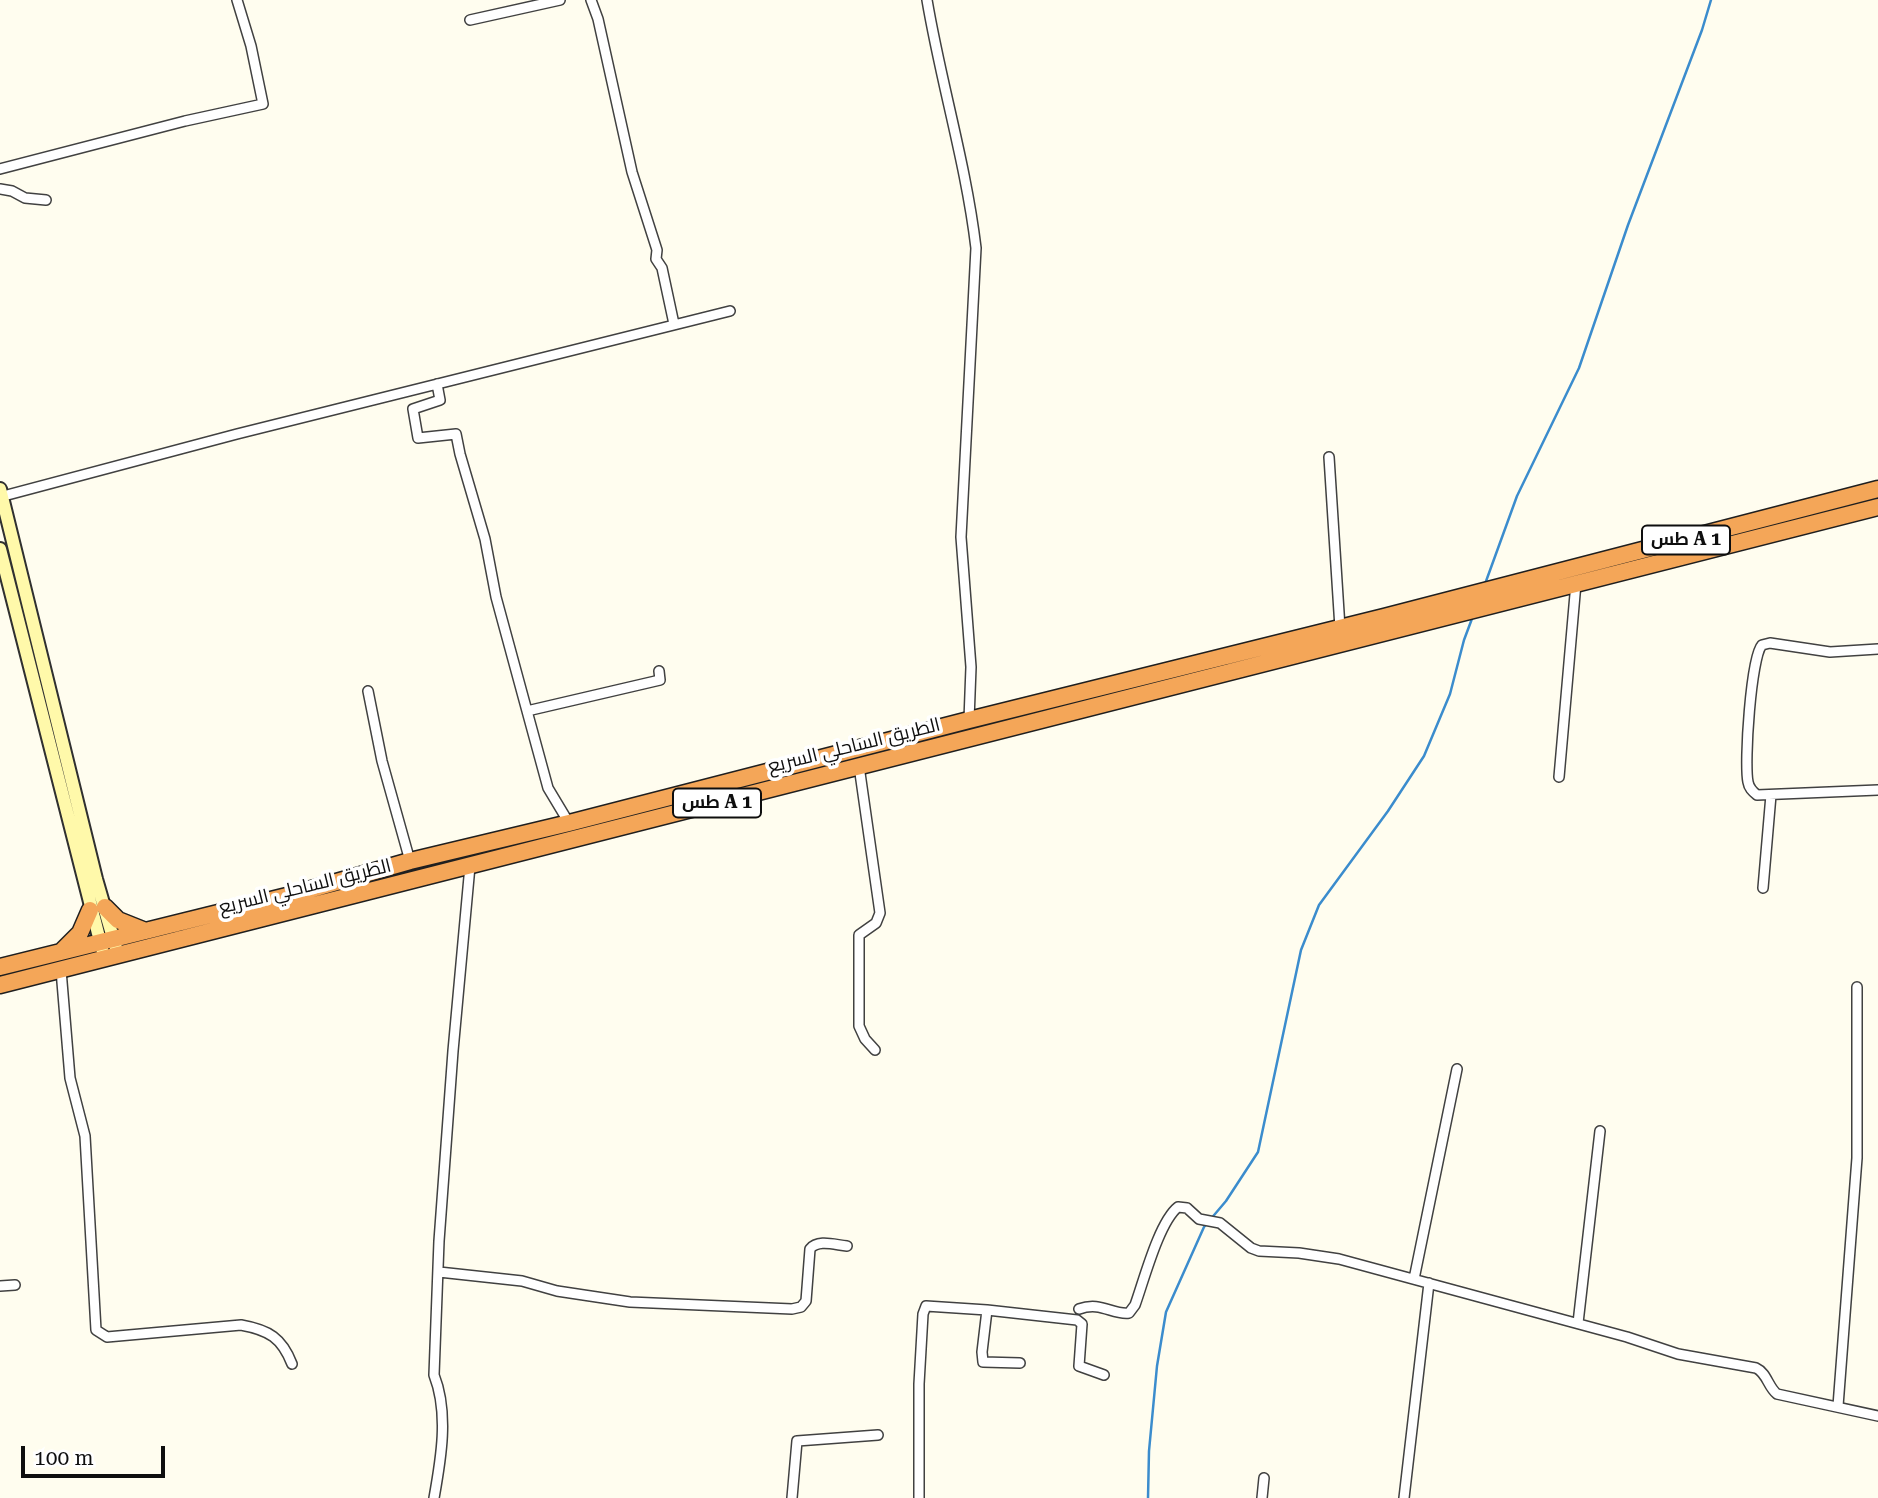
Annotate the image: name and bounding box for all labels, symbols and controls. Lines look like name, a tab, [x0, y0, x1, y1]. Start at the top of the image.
road number: طس A 1	[1642, 526, 1730, 554]
street label: الطريق الساحلي السريع	[765, 714, 943, 778]
road number: طس A 1	[673, 788, 761, 818]
street label: الطريق الساحلي السريع	[216, 855, 394, 919]
scale bar	[24, 1432, 168, 1476]
text: 100 m	[34, 1446, 94, 1470]

